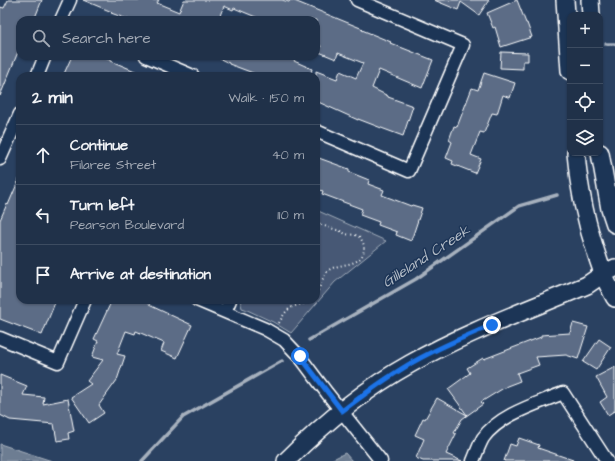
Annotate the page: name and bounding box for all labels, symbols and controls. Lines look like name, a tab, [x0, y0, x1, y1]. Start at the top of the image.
map controls	[567, 12, 603, 156]
button: +	[567, 12, 603, 48]
search box	[16, 16, 320, 60]
icon: search	[30, 27, 52, 49]
text: Search here	[62, 28, 151, 49]
button: −	[567, 48, 603, 84]
button: locate	[567, 84, 603, 120]
text: 2 min	[32, 86, 73, 110]
text: Walk · 150 m	[229, 89, 304, 107]
button: layers	[567, 120, 603, 156]
text: Continue	[70, 135, 128, 156]
icon: ahead	[32, 144, 54, 166]
text: 40 m	[272, 146, 304, 164]
text: Filaree Street	[70, 156, 156, 174]
text: Turn left	[70, 195, 134, 216]
icon: left	[32, 204, 54, 226]
text: 110 m	[277, 206, 304, 224]
text: Pearson Boulevard	[70, 216, 184, 234]
water label: Gilleland Creek	[378, 220, 475, 293]
icon: arrive	[32, 264, 54, 286]
text: Arrive at destination	[70, 264, 211, 285]
route end	[483, 316, 501, 334]
route start	[291, 347, 309, 365]

